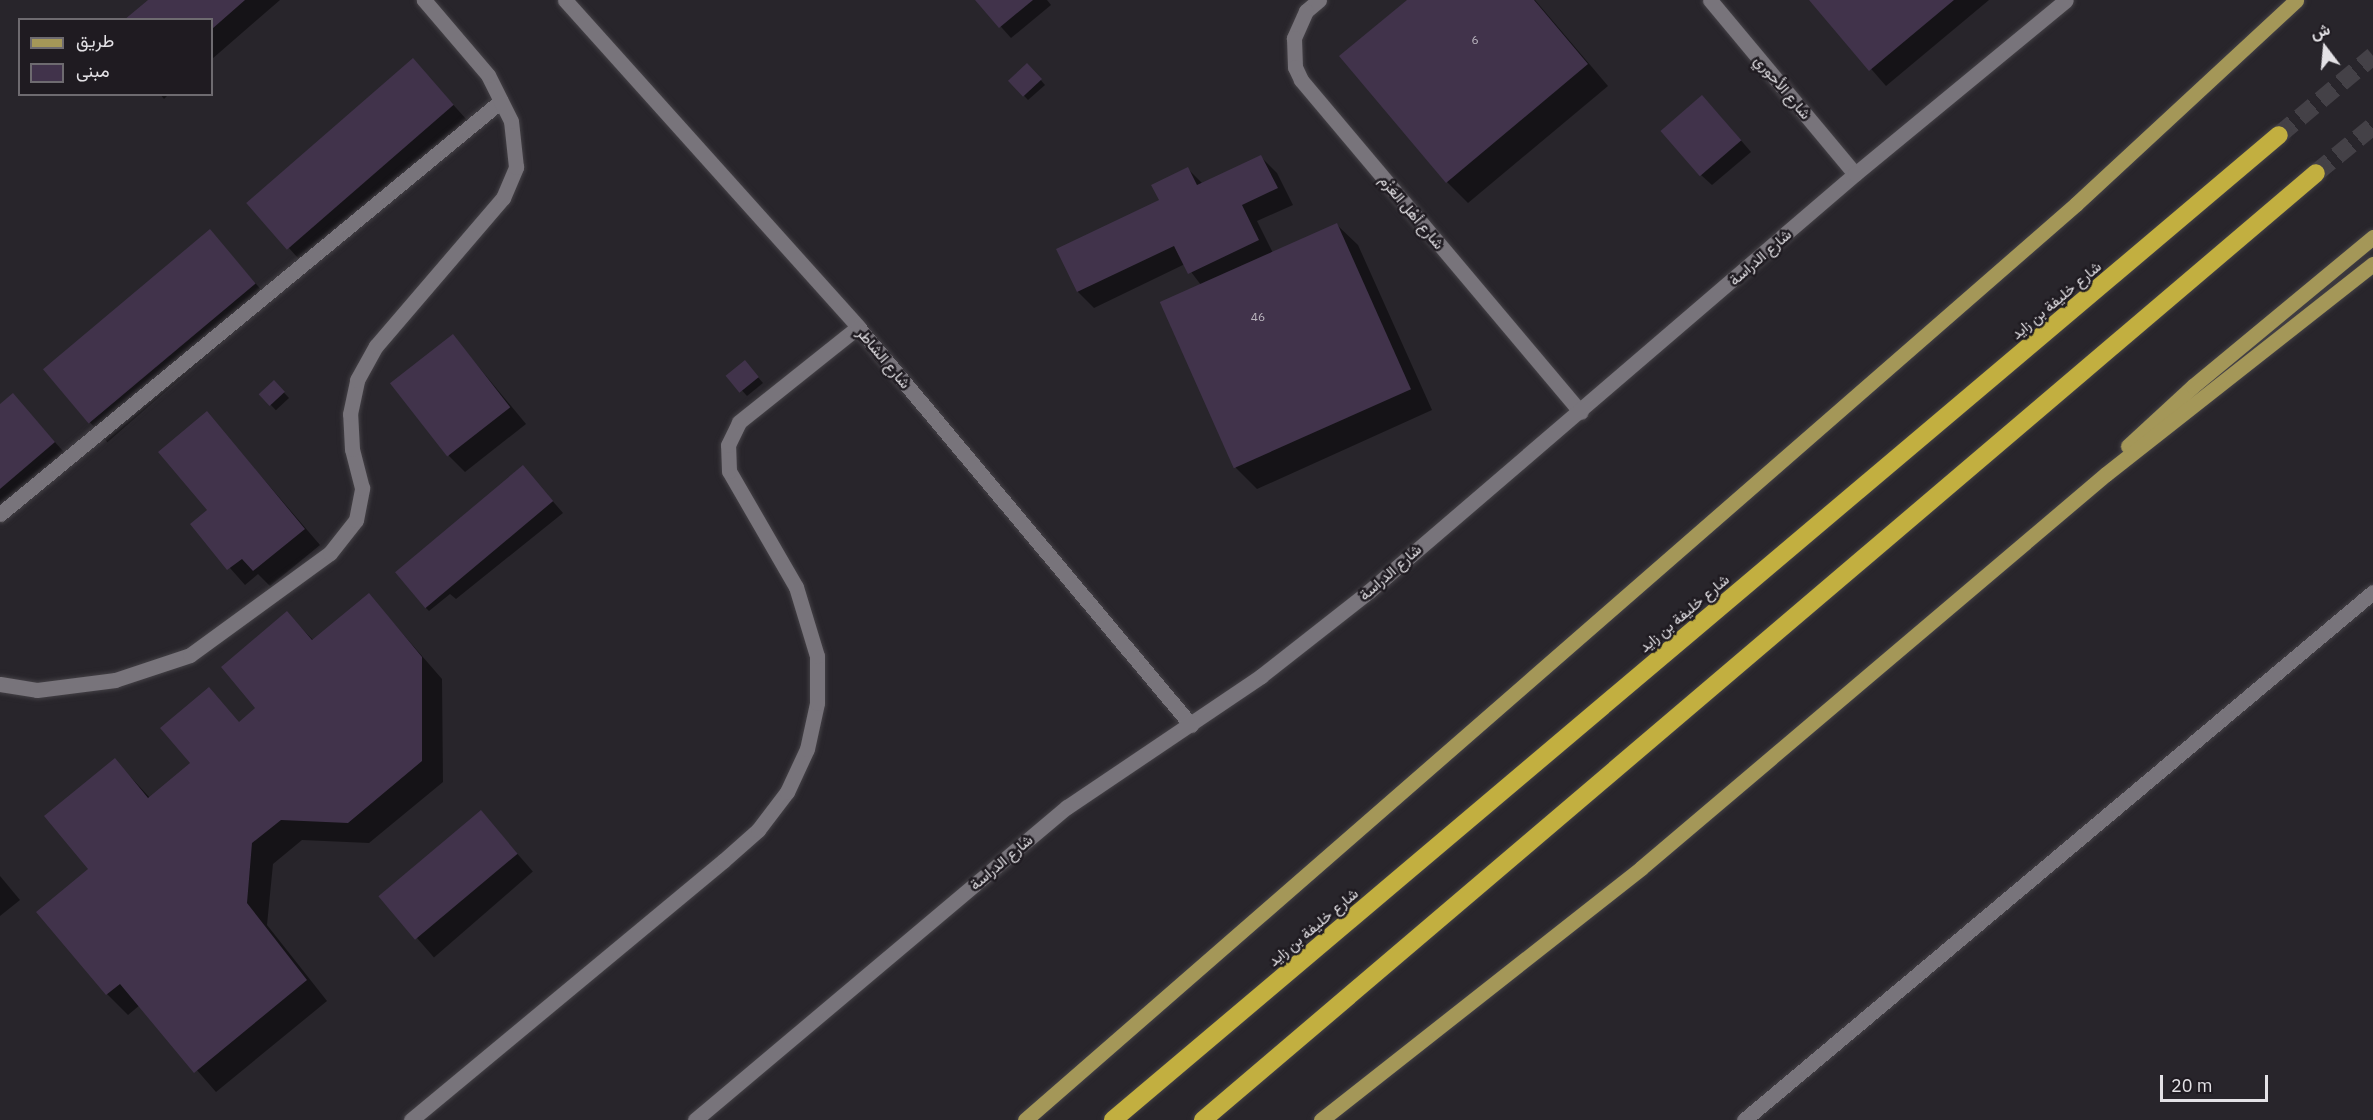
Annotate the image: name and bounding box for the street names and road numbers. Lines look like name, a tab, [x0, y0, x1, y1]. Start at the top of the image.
street label: شارع الأحوري	[1751, 51, 1815, 123]
street label: شارع أهْل العَزْم	[1376, 171, 1448, 253]
street label: شارع الدراسة	[1725, 225, 1795, 289]
street label: شارع خليفة بن زايد	[2007, 257, 2105, 343]
street label: شارع الشاطر	[853, 324, 915, 392]
street label: شارع الدراسة	[1355, 540, 1425, 604]
street label: شارع خليفة بن زايد	[1635, 570, 1733, 656]
street label: شارع الدراسة	[966, 830, 1036, 894]
street label: شارع خليفة بن زايد	[1264, 884, 1362, 970]

